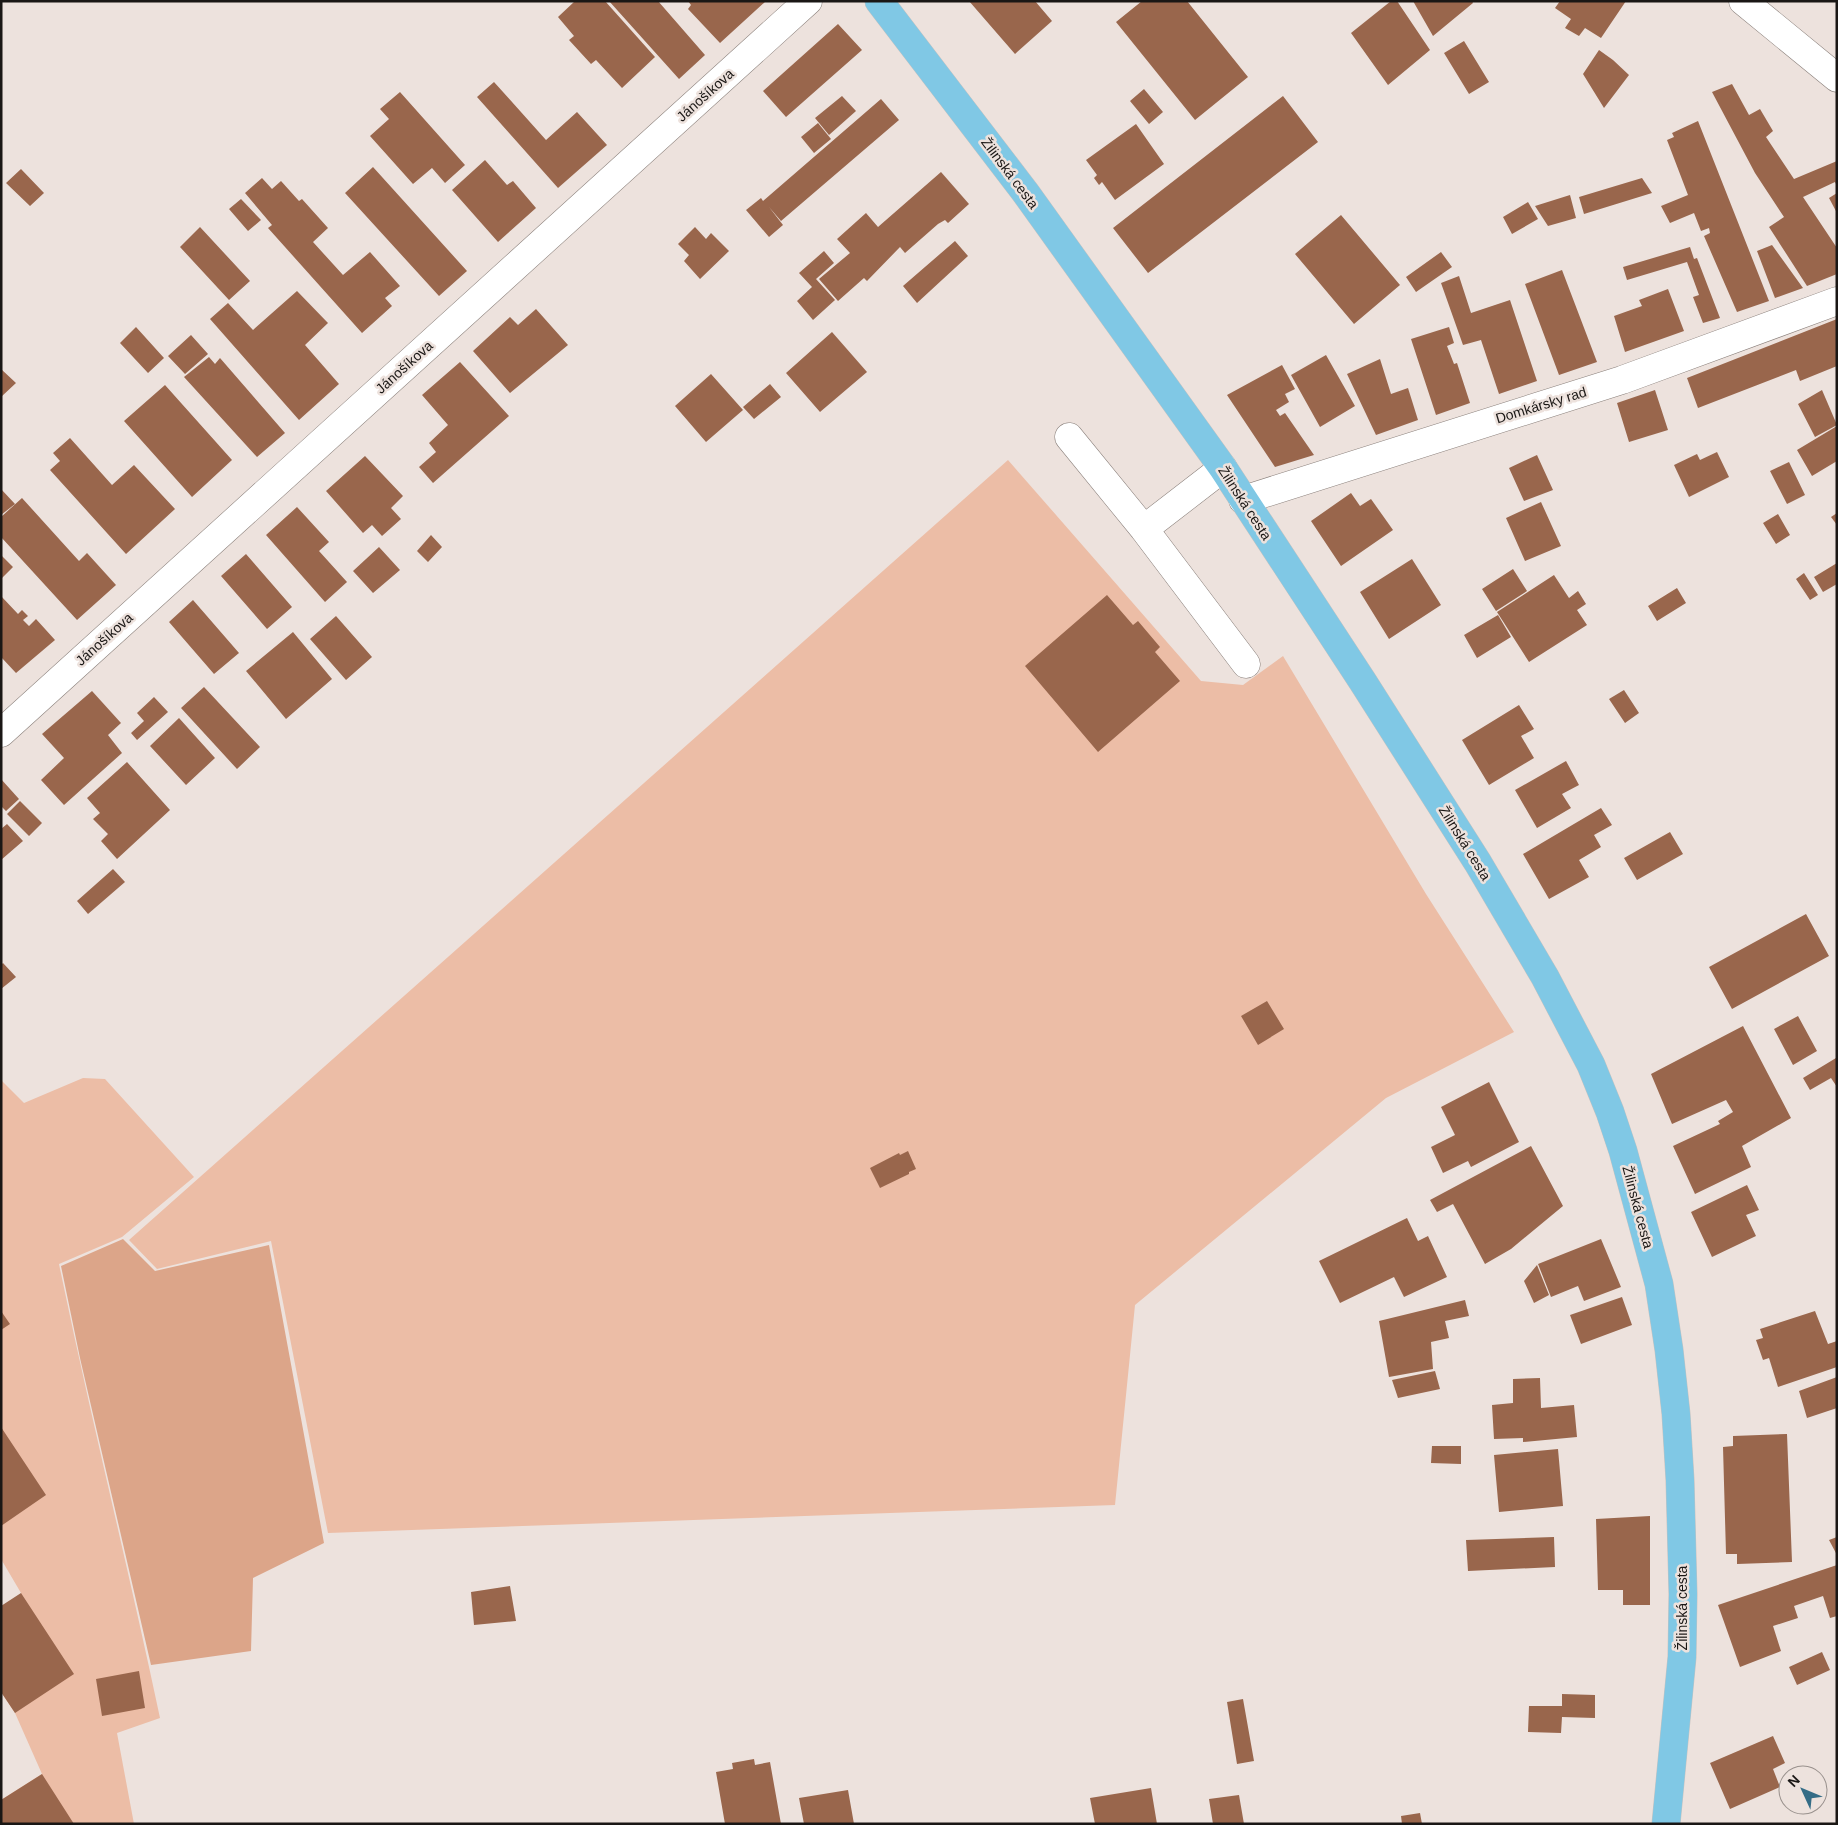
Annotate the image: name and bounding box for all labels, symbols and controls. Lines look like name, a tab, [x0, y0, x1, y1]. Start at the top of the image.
street label: Jánošíkova	[673, 65, 737, 125]
street label: Žilinská cesta	[978, 134, 1042, 212]
street label: Jánošíkova	[372, 337, 436, 397]
street label: Domkársky rad	[1494, 384, 1588, 426]
street label: Žilinská cesta	[1215, 463, 1275, 543]
street label: Jánošíkova	[72, 609, 136, 669]
street label: Žilinská cesta	[1436, 803, 1494, 883]
street label: Žilinská cesta	[1619, 1164, 1657, 1250]
street label: Žilinská cesta	[1674, 1565, 1690, 1650]
north arrow	[1778, 1765, 1828, 1815]
text: N	[1784, 1772, 1803, 1790]

